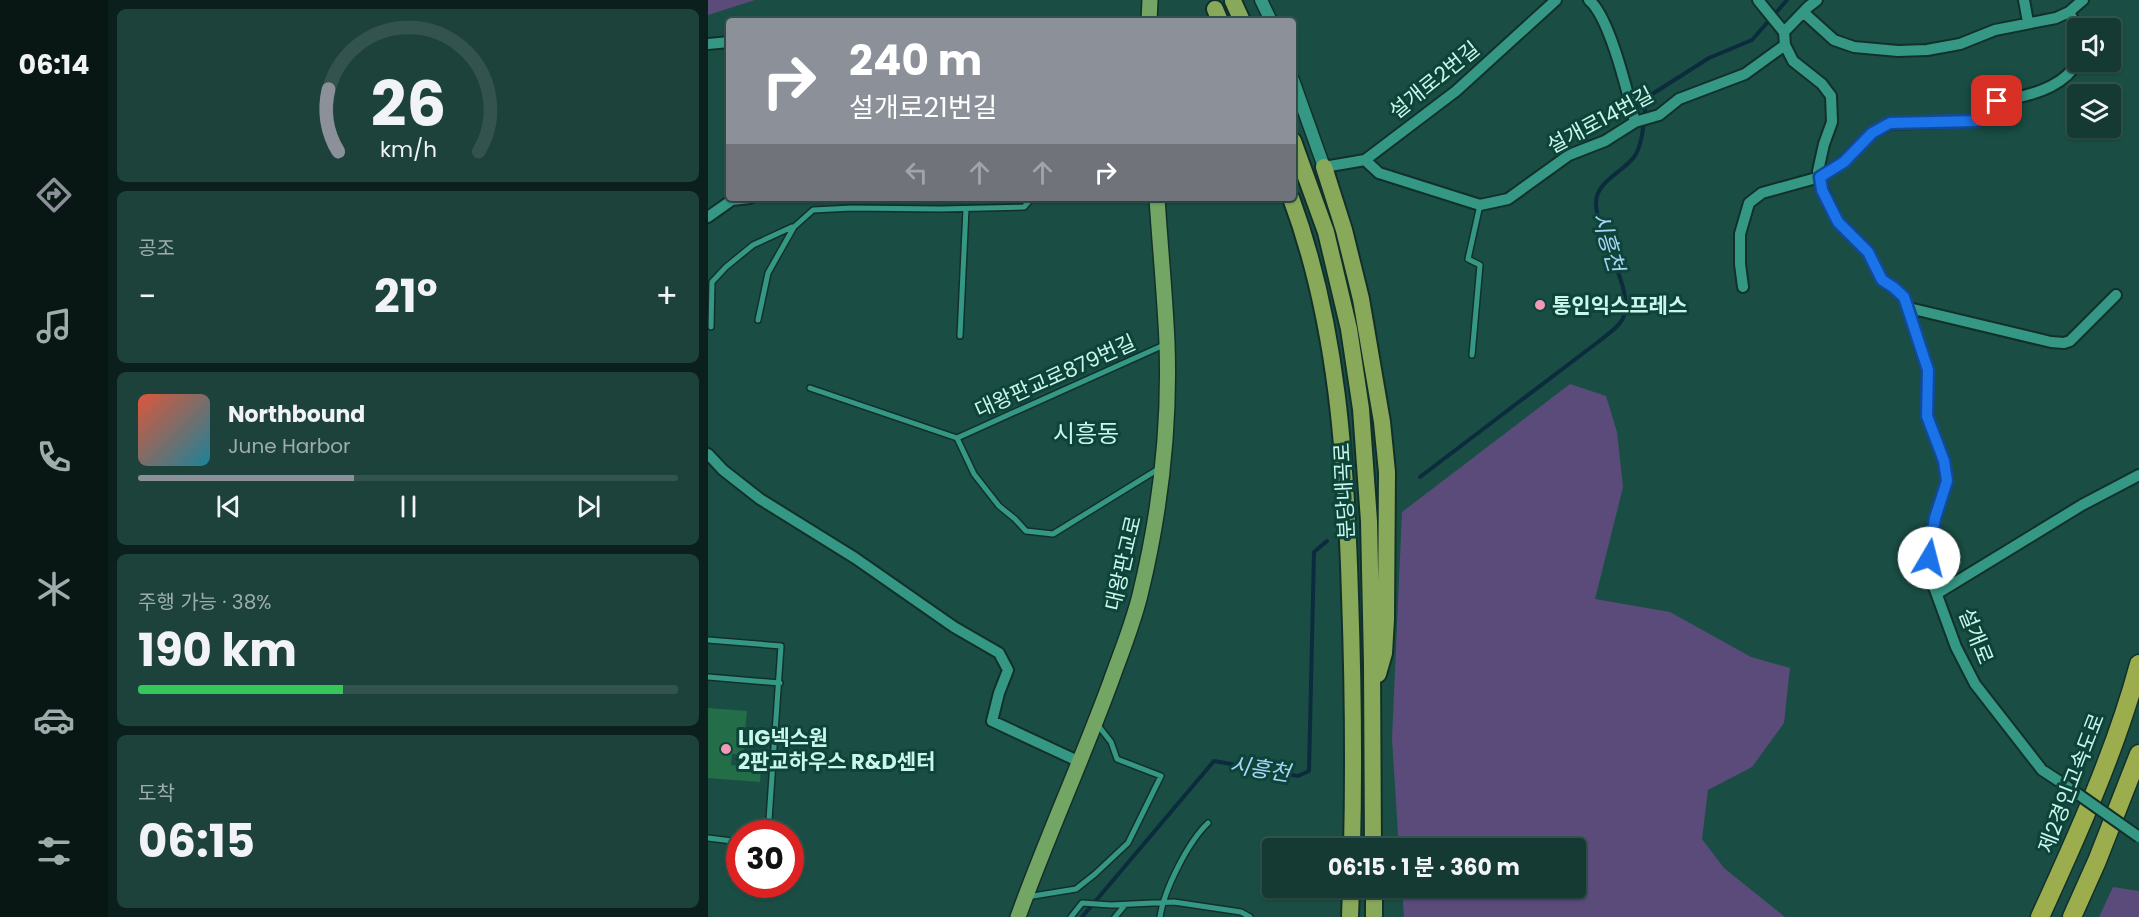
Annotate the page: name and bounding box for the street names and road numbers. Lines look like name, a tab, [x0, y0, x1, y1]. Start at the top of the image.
street label: 설개로2번길	[1383, 35, 1485, 125]
street label: 설개로14번길	[1542, 80, 1658, 160]
street label: 대왕판교로879번길	[970, 328, 1140, 424]
street label: 분당내곡로	[1327, 442, 1361, 540]
street label: 대왕판교로	[1098, 513, 1148, 613]
street label: 설개로	[1952, 604, 2000, 668]
street label: 제2경인고속도로	[2031, 709, 2111, 857]

